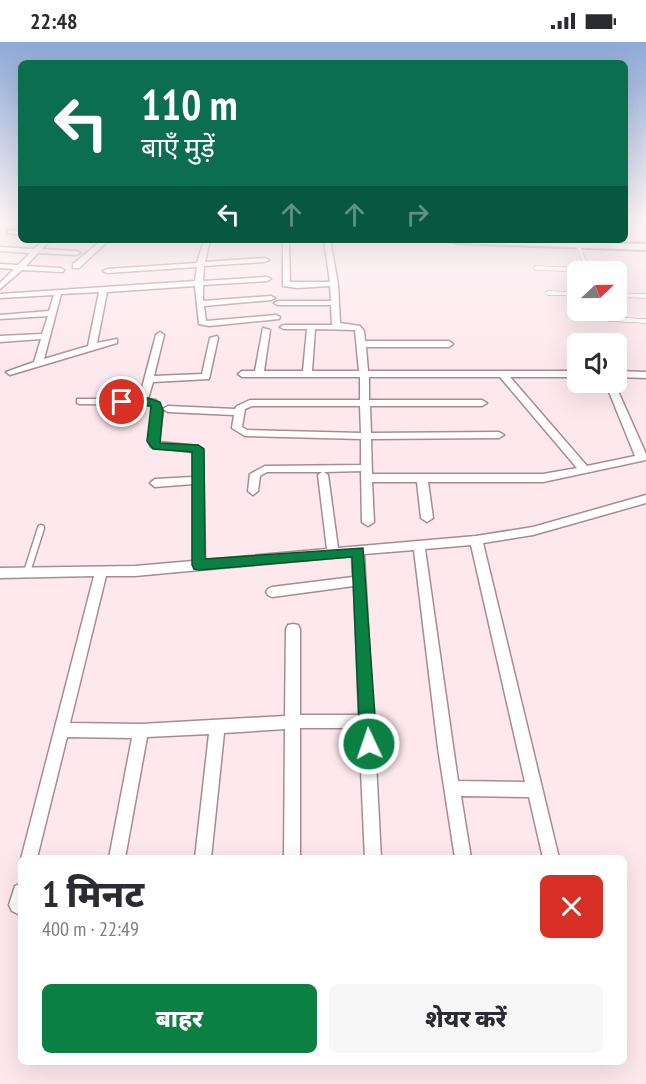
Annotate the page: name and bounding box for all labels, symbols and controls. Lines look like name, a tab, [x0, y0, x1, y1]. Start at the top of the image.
text: 22:48	[30, 7, 78, 35]
text: 110 m	[141, 77, 238, 132]
icon: left	[42, 84, 120, 162]
text: बाएँ मुड़ें	[141, 130, 215, 164]
icon: left	[212, 198, 245, 231]
icon: ahead	[275, 198, 308, 231]
icon: ahead	[338, 198, 371, 231]
icon: right	[401, 198, 434, 231]
north arrow	[567, 261, 627, 321]
map controls	[567, 261, 627, 393]
button: sound	[567, 333, 627, 393]
pin	[96, 376, 147, 427]
icon: arrive	[105, 385, 138, 418]
position arrow	[337, 712, 401, 776]
text: 1 मिनट	[42, 870, 144, 917]
button: close	[540, 875, 603, 938]
text: 400 m · 22:49	[42, 916, 139, 942]
button: बाहर	[42, 984, 317, 1053]
button: शेयर करें	[329, 984, 603, 1053]

